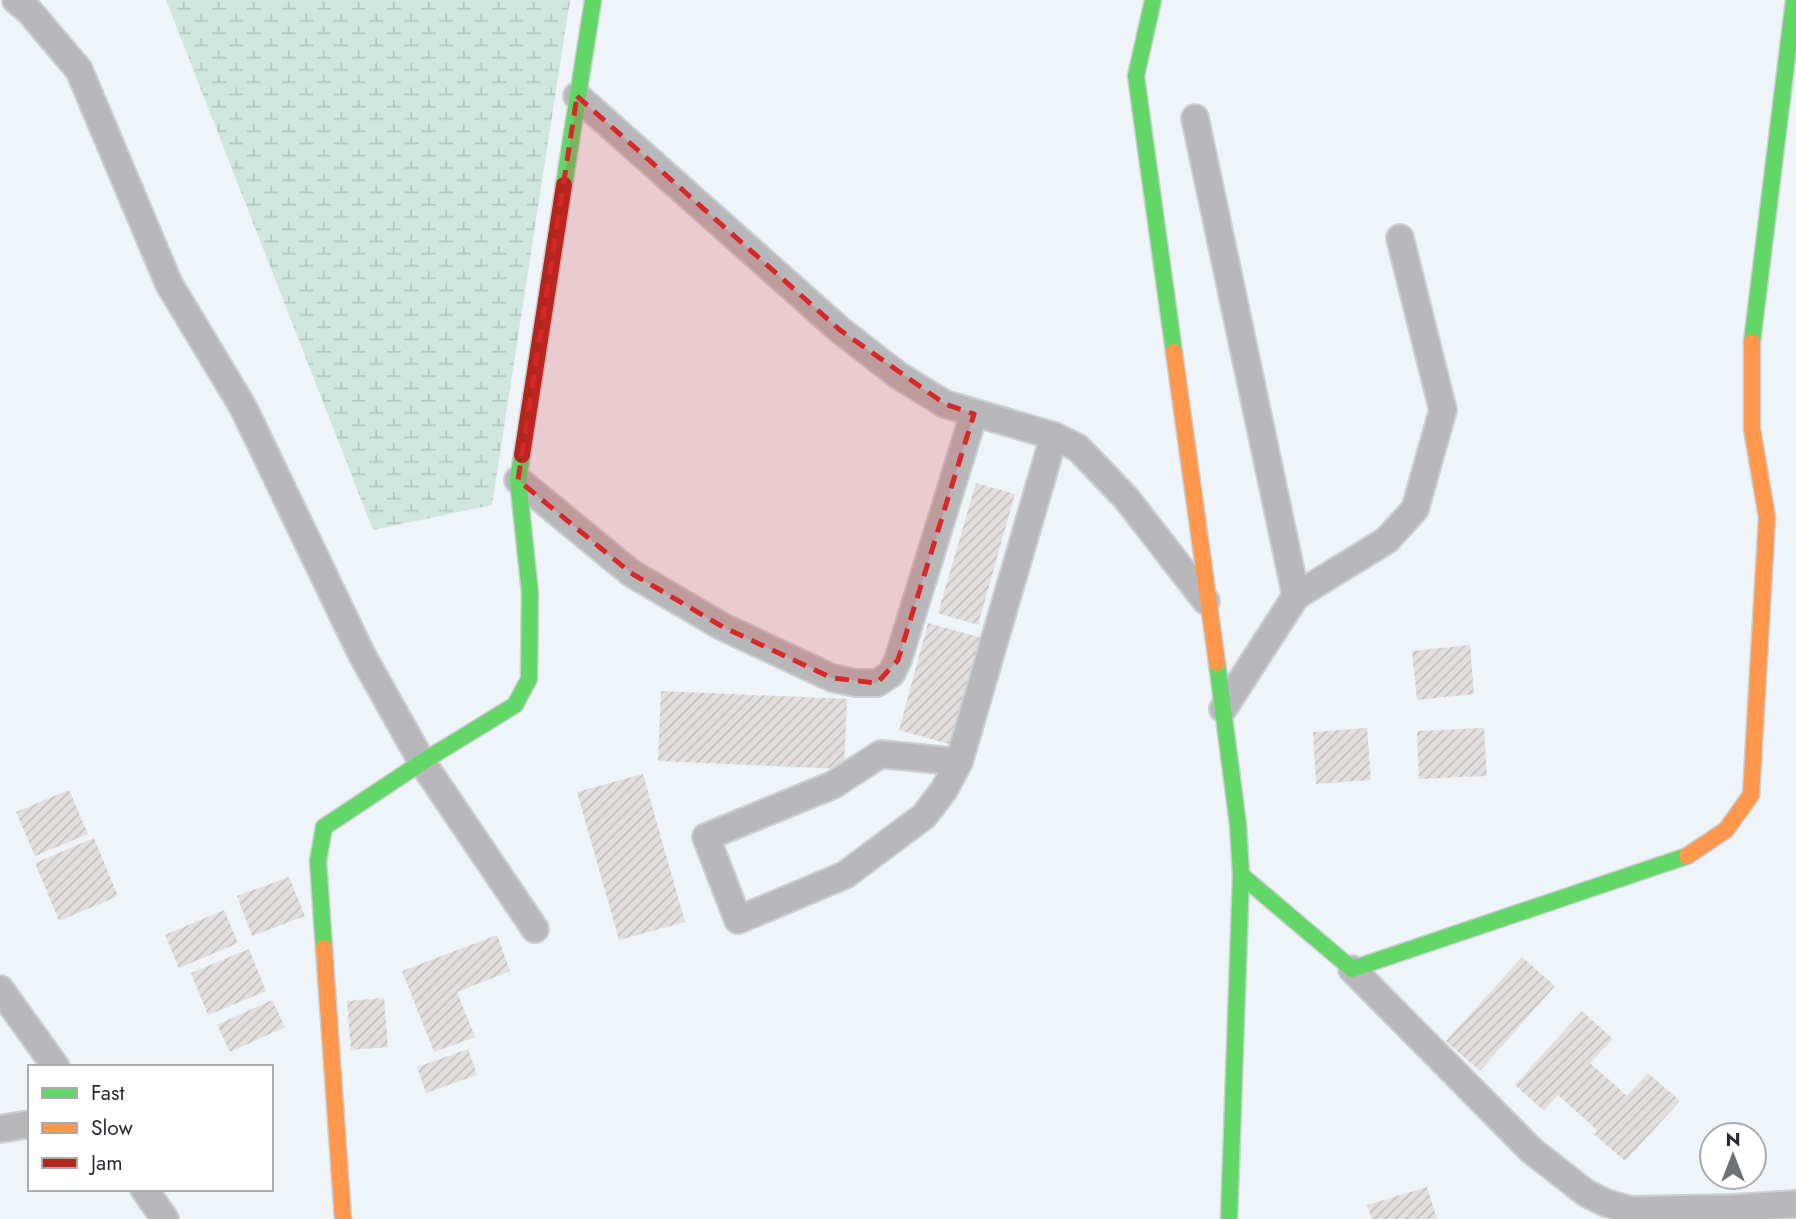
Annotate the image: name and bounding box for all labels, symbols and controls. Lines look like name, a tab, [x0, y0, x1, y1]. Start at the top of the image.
legend	[28, 1065, 273, 1191]
text: Fast	[91, 1078, 124, 1108]
text: Slow	[91, 1113, 133, 1143]
north arrow	[1698, 1121, 1768, 1191]
text: N	[1725, 1126, 1741, 1153]
text: Jam	[88, 1148, 123, 1178]

